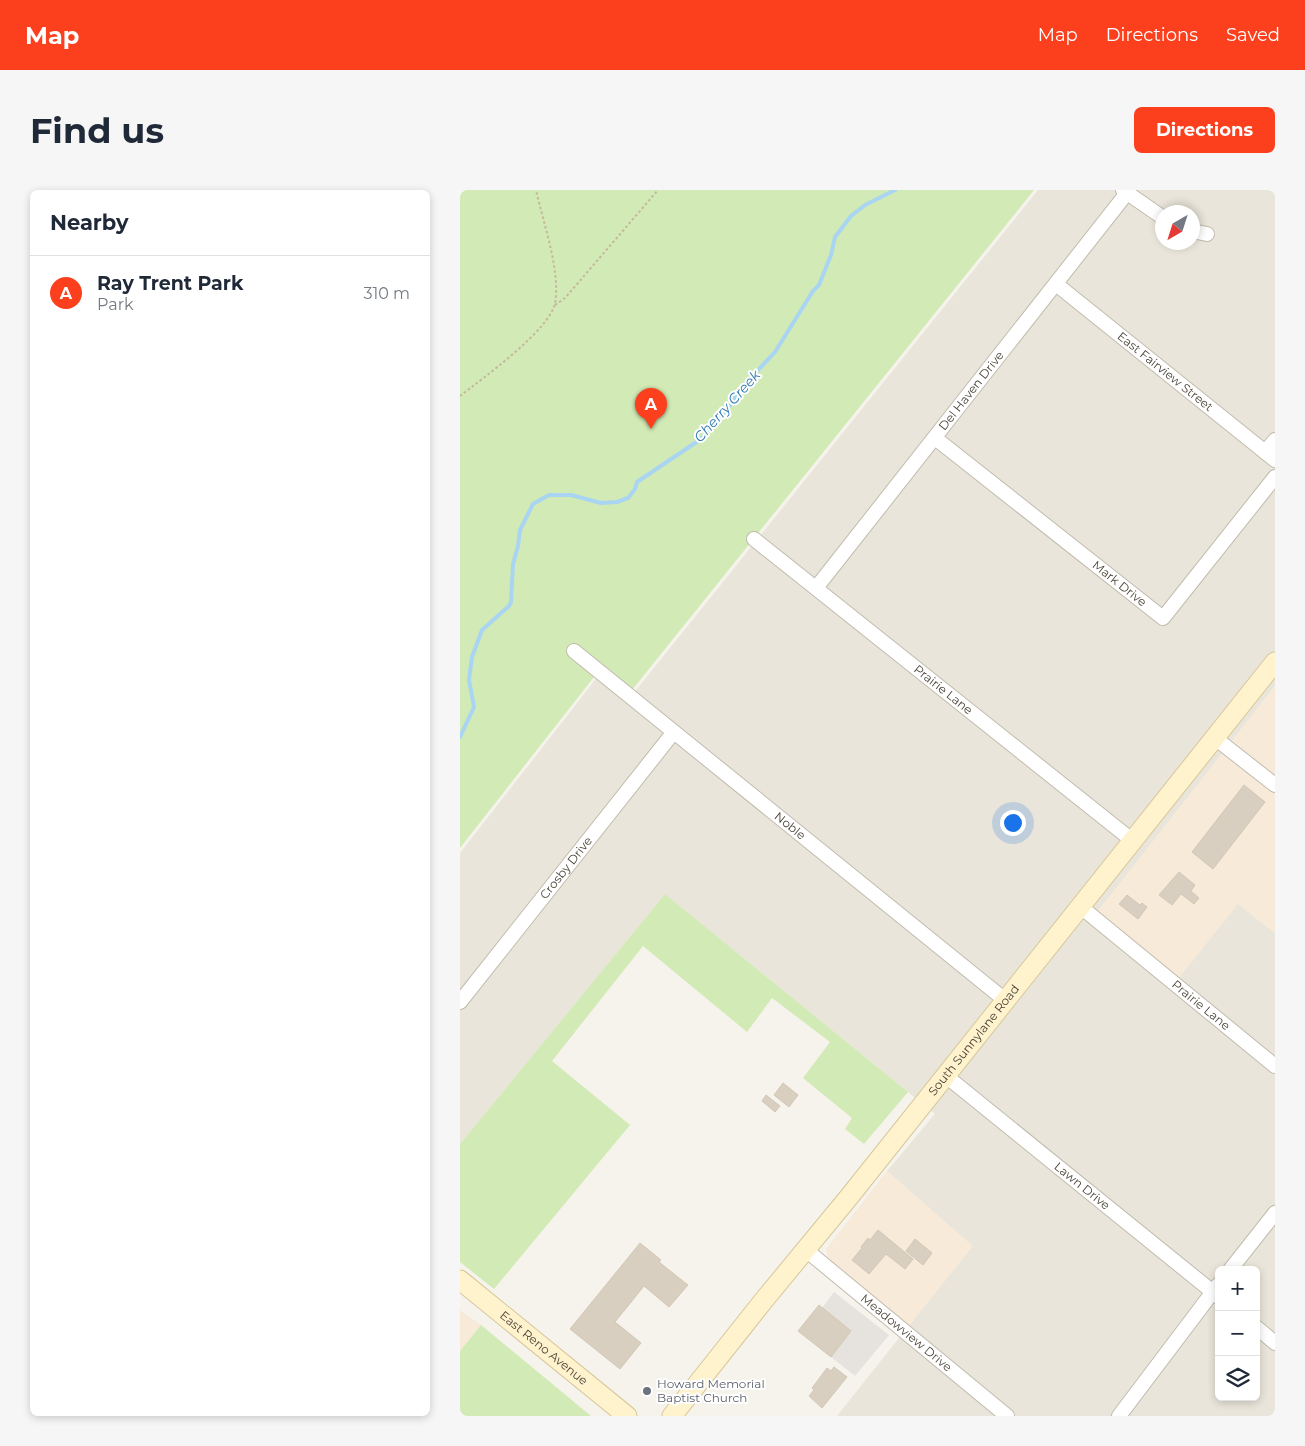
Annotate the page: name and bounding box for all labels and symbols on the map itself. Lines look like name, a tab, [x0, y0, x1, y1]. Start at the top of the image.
north arrow	[1155, 205, 1200, 250]
street label: East Fairview Street	[1115, 328, 1216, 414]
street label: Del Haven Drive	[935, 348, 1007, 433]
water label: Cherry Creek	[690, 366, 765, 446]
pin: A	[635, 388, 667, 429]
street label: Mark Drive	[1090, 557, 1150, 609]
street label: Prairie Lane	[911, 661, 976, 717]
street label: Noble	[772, 808, 809, 843]
your location	[1000, 810, 1026, 836]
street label: Crosby Drive	[536, 833, 595, 902]
street label: Prairie Lane	[1169, 977, 1233, 1033]
street label: South Sunnylane Road	[925, 981, 1022, 1098]
street label: Lawn Drive	[1051, 1159, 1113, 1213]
street label: Meadowview Drive	[858, 1290, 955, 1374]
street label: East Reno Avenue	[497, 1308, 591, 1388]
place label: Howard Memorial Baptist Church	[657, 1376, 765, 1405]
marker: Howard Memorial Baptist Church	[641, 1385, 653, 1397]

